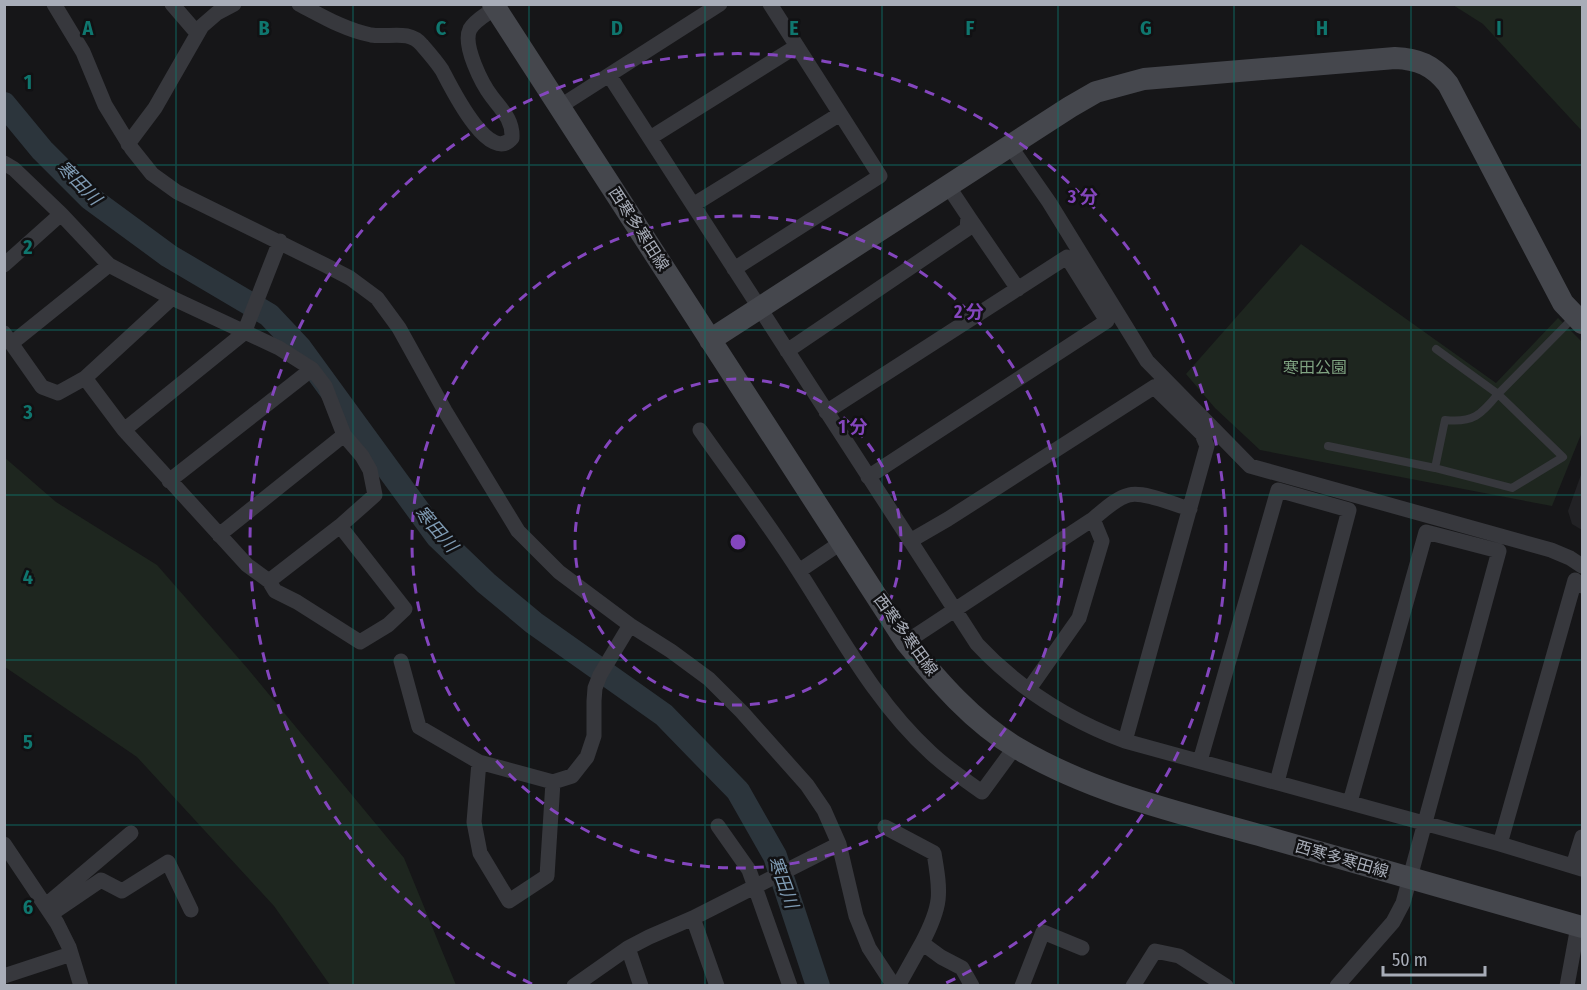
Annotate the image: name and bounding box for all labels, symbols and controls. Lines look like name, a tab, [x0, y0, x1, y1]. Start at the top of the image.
text: A	[82, 16, 95, 40]
text: B	[258, 16, 270, 40]
text: C	[436, 16, 447, 40]
text: D	[611, 16, 623, 40]
text: E	[789, 16, 799, 40]
text: F	[966, 16, 975, 40]
text: G	[1140, 16, 1152, 40]
text: H	[1316, 16, 1328, 40]
text: I	[1496, 16, 1502, 40]
text: 1	[24, 70, 32, 94]
water label: 寒田川	[52, 156, 107, 211]
street label: 西寒多寒田線	[605, 184, 673, 274]
text: 3 分	[1067, 186, 1098, 208]
text: 2	[22, 235, 33, 259]
text: 2 分	[953, 301, 984, 323]
park label: 寒田公園	[1283, 358, 1347, 377]
text: 3	[22, 400, 33, 424]
text: 1 分	[838, 416, 868, 438]
water label: 寒田川	[410, 501, 463, 558]
centre of rings	[728, 532, 748, 552]
text: 4	[23, 565, 33, 589]
street label: 西寒多寒田線	[870, 591, 942, 679]
text: 5	[23, 730, 33, 754]
street label: 西寒多寒田線	[1293, 837, 1391, 881]
water label: 寒田川	[763, 853, 803, 913]
text: 6	[23, 895, 33, 919]
scale bar	[1383, 939, 1485, 977]
text: 50 m	[1392, 949, 1428, 971]

